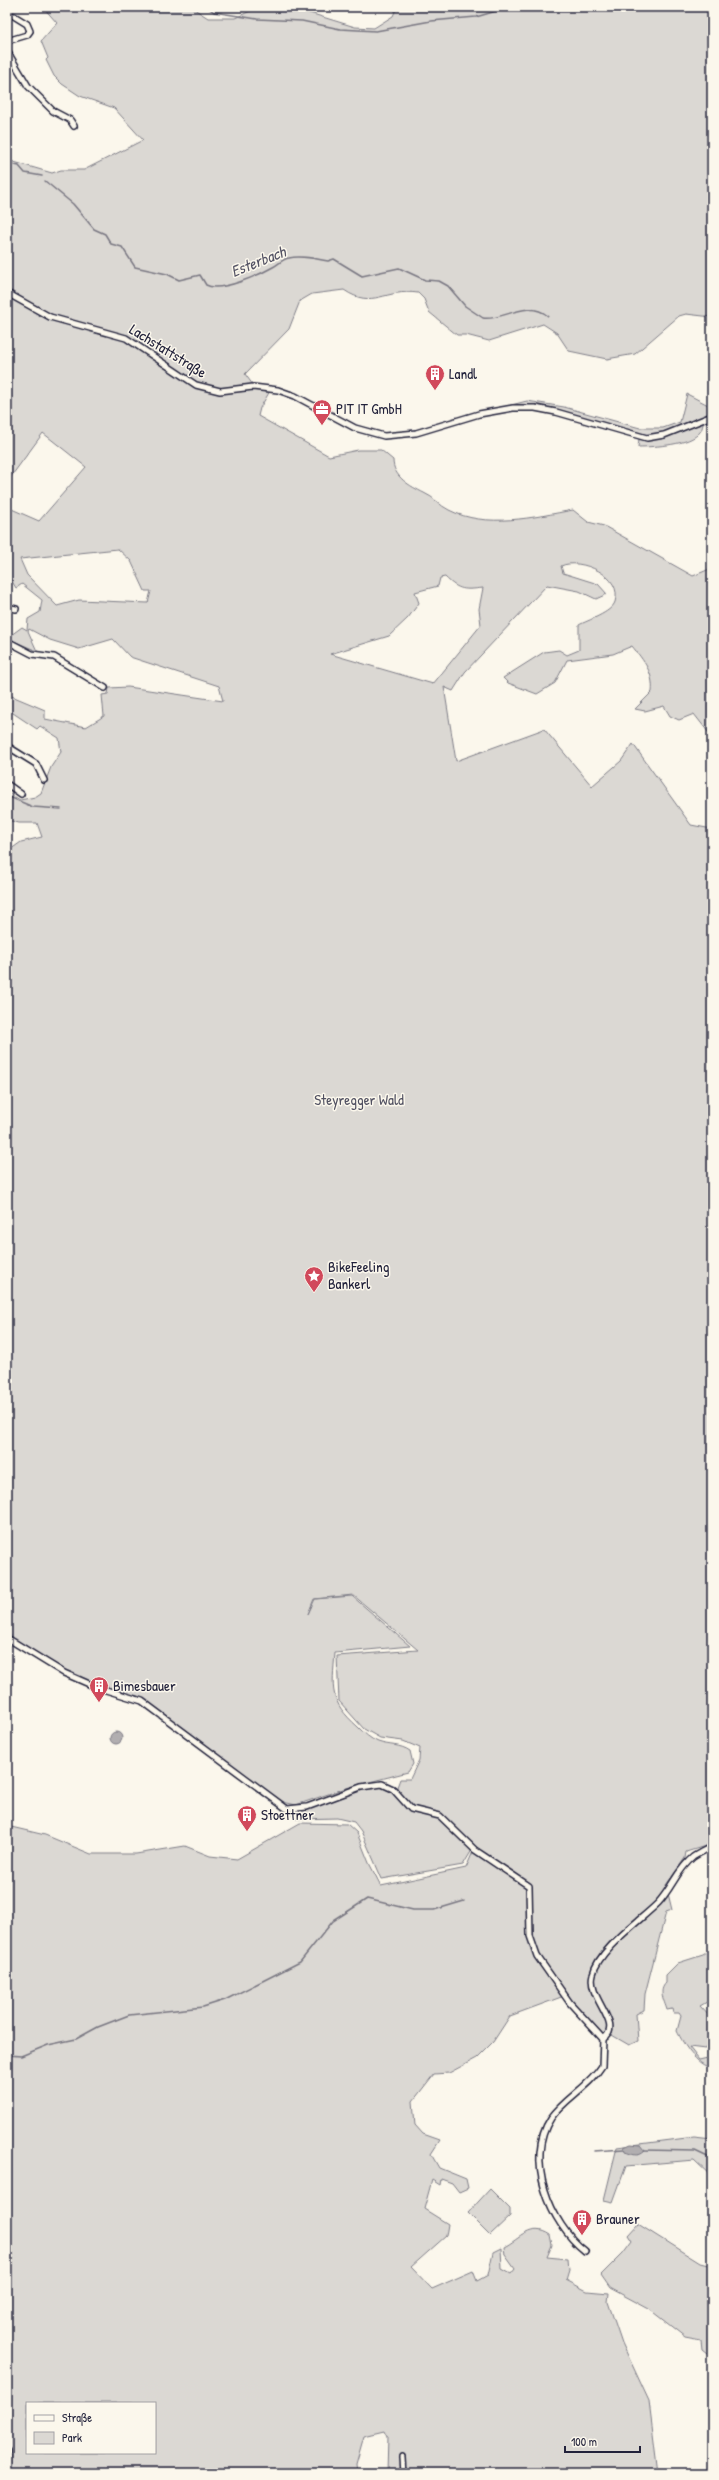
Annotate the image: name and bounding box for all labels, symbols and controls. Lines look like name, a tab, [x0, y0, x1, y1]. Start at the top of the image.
water label: Esterbach	[227, 240, 290, 282]
street label: Lachstattstraße	[126, 319, 211, 383]
building icon: Landl	[424, 363, 446, 391]
place label: Landl	[449, 363, 477, 384]
office icon: PIT IT GmbH	[311, 398, 333, 426]
place label: PIT IT GmbH	[336, 398, 402, 419]
park label: Steyregger Wald	[314, 1089, 404, 1110]
place label: BikeFeeling Bankerl	[328, 1256, 390, 1294]
place icon: BikeFeeling Bankerl	[303, 1265, 325, 1293]
building icon: Bimesbauer	[88, 1675, 110, 1703]
place label: Bimesbauer	[113, 1675, 176, 1696]
building icon: Stoettner	[236, 1804, 258, 1832]
place label: Stoettner	[261, 1804, 314, 1825]
building icon: Brauner	[571, 2208, 593, 2236]
place label: Brauner	[596, 2208, 640, 2229]
legend	[26, 2402, 156, 2454]
text: Straße	[62, 2409, 92, 2426]
scale bar	[565, 2428, 640, 2454]
text: Park	[62, 2429, 82, 2446]
text: 100 m	[571, 2433, 597, 2450]

